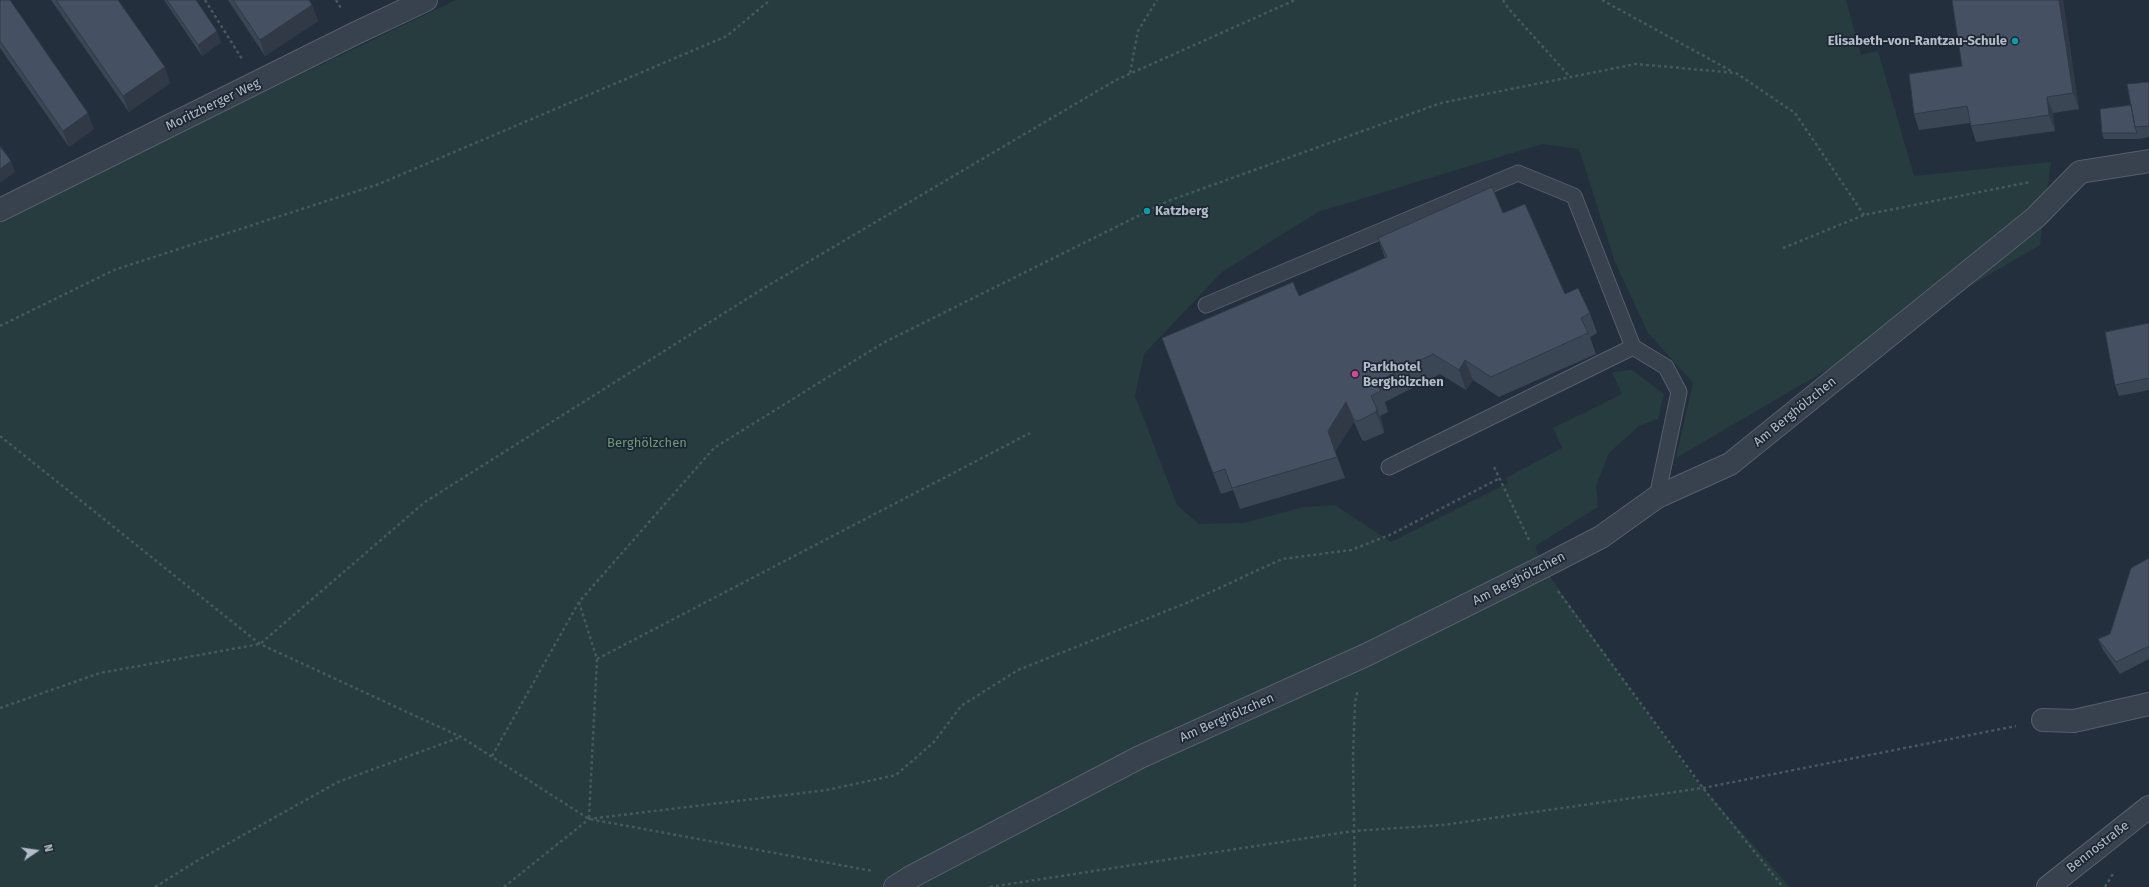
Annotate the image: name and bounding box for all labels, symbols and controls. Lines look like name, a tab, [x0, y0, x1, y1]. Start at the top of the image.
place label: Elisabeth-von-Rantzau-Schule	[1828, 33, 2007, 49]
marker: Elisabeth-von-Rantzau-Schule	[2010, 36, 2020, 46]
street label: Moritzberger Weg	[163, 75, 263, 135]
place label: Katzberg	[1155, 203, 1208, 219]
marker: Katzberg	[1142, 206, 1152, 216]
place label: Parkhotel Berghölzchen	[1363, 359, 1444, 390]
marker: Parkhotel Berghölzchen	[1350, 369, 1360, 379]
street label: Am Berghölzchen	[1751, 374, 1839, 450]
park label: Berghölzchen	[607, 435, 687, 451]
street label: Am Berghölzchen	[1470, 549, 1568, 609]
street label: Am Berghölzchen	[1177, 690, 1277, 746]
street label: Bennostraße	[2064, 818, 2132, 876]
north arrow	[16, 831, 56, 871]
text: N	[41, 843, 55, 853]

